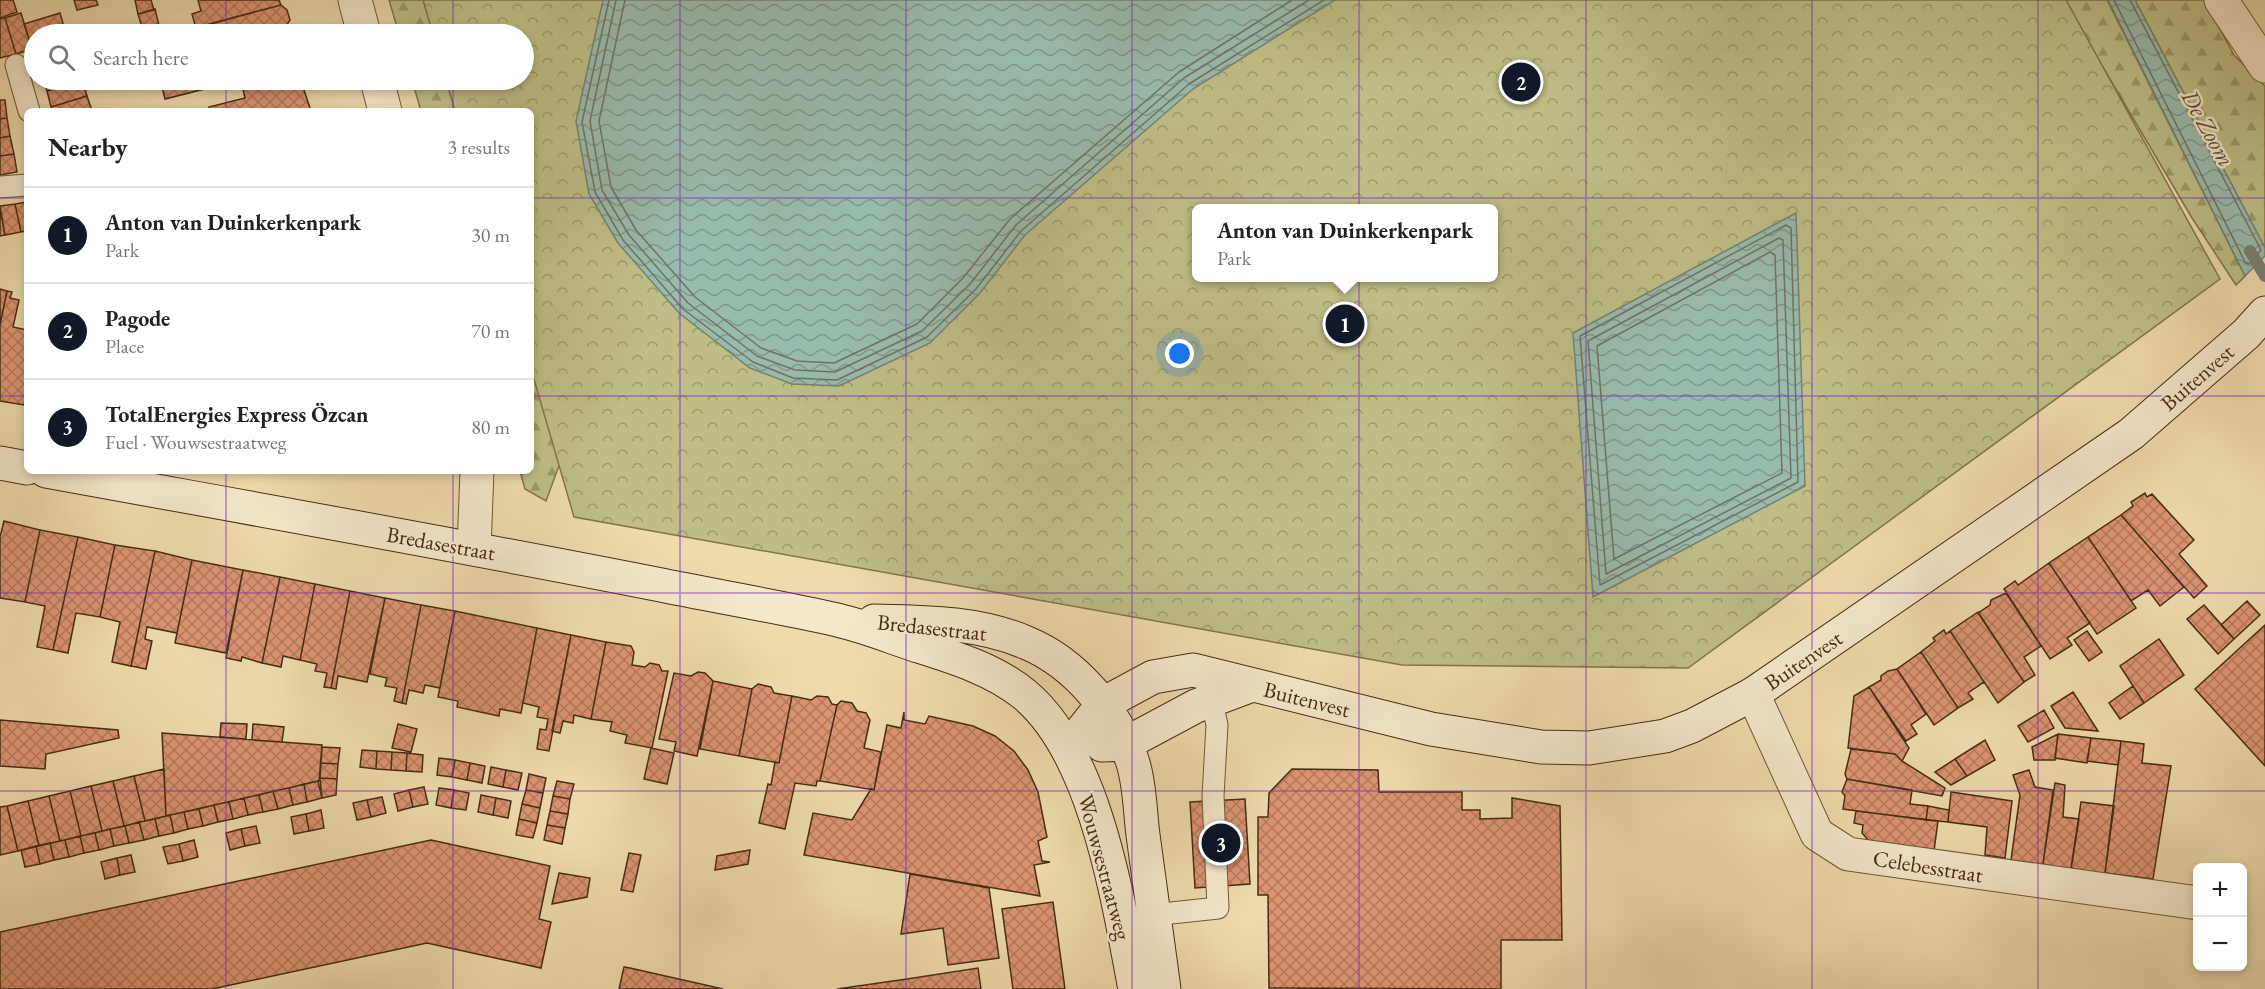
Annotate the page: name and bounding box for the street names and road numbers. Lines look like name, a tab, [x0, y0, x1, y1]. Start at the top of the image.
street label: Buitenvest	[2155, 337, 2240, 417]
street label: Bredasestraat	[384, 520, 498, 567]
street label: Bredasestraat	[876, 607, 988, 648]
street label: Buitenvest	[1759, 624, 1848, 697]
street label: Buitenvest	[1261, 675, 1353, 724]
street label: Wouwsestraatweg	[1071, 791, 1138, 944]
street label: Celebesstraat	[1871, 843, 1985, 890]

